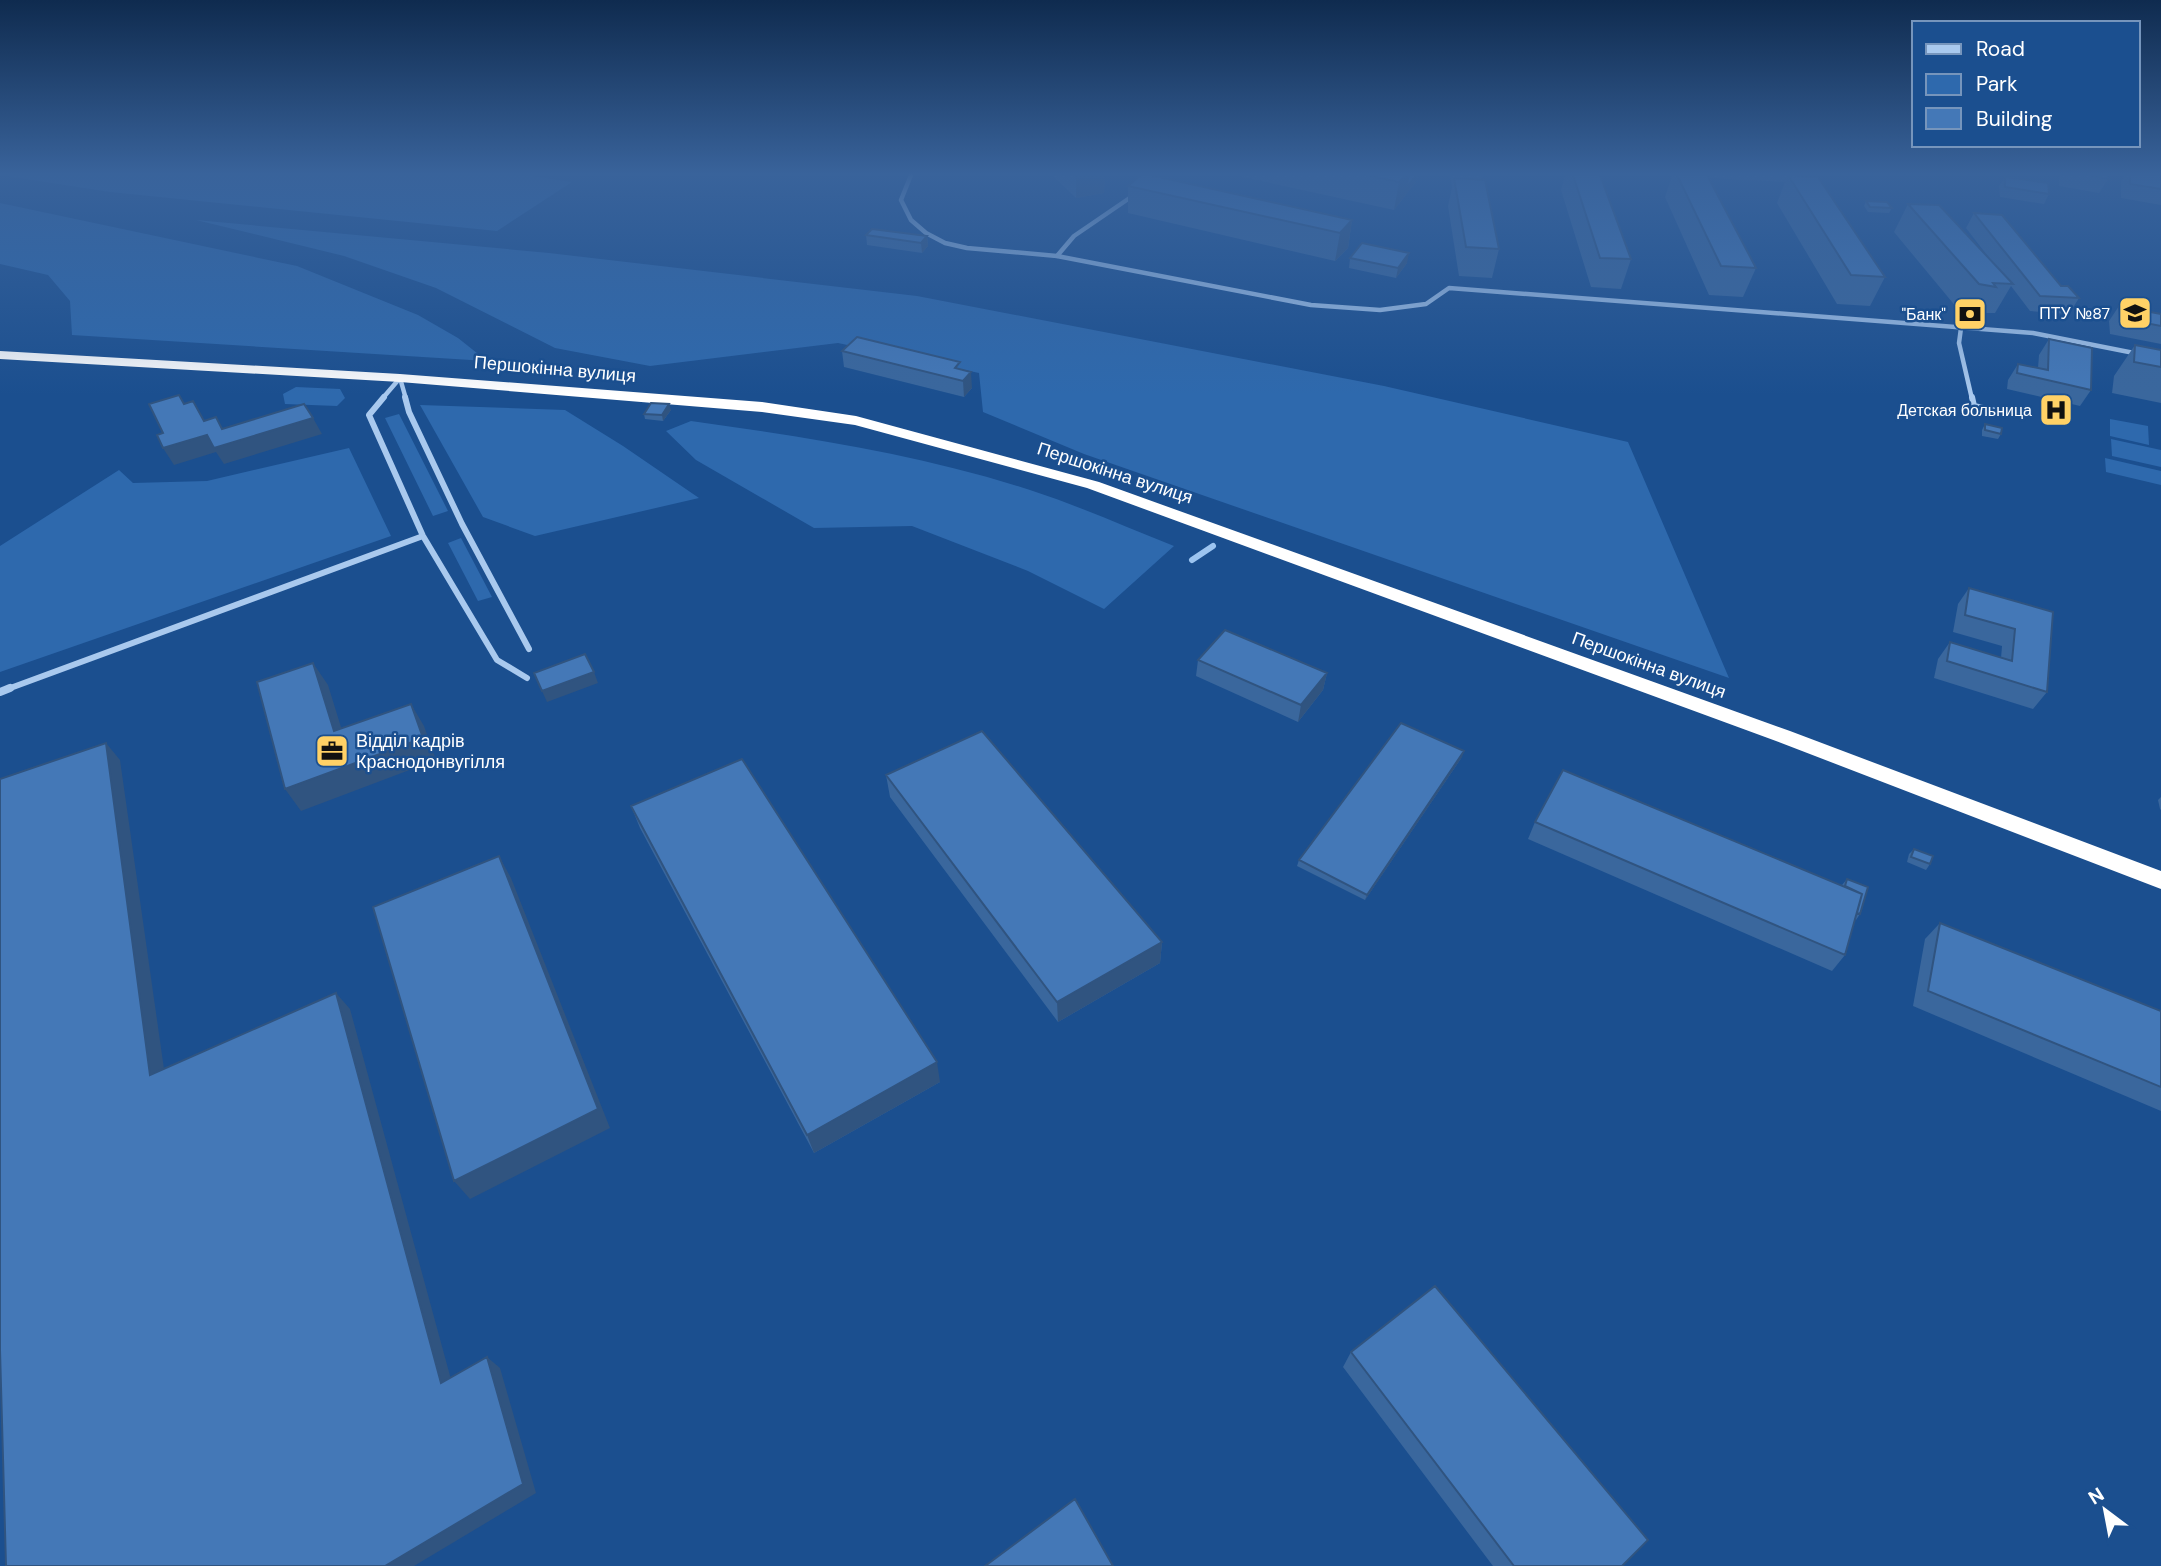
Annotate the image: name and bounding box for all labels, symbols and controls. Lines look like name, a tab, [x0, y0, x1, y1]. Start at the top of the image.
legend	[1912, 21, 2140, 147]
text: Road	[1976, 35, 2025, 63]
text: Park	[1976, 70, 2018, 98]
text: Building	[1976, 105, 2053, 133]
school or university icon: ПТУ №87	[2116, 294, 2154, 332]
bank icon: "Банк"	[1951, 295, 1989, 333]
place label: ПТУ №87	[2039, 303, 2110, 324]
place label: "Банк"	[1901, 304, 1946, 325]
street label: Першокінна вулиця	[473, 350, 637, 388]
hospital icon: Детская больница	[2037, 391, 2075, 429]
place label: Детская больница	[1897, 400, 2032, 421]
street label: Першокінна вулиця	[1034, 437, 1196, 509]
street label: Першокінна вулиця	[1569, 626, 1729, 704]
place label: Відділ кадрів Краснодонвугілля	[356, 729, 505, 774]
office icon: Відділ кадрів Краснодонвугілля	[313, 732, 351, 770]
north arrow	[2070, 1475, 2140, 1545]
text: N	[2084, 1482, 2109, 1510]

